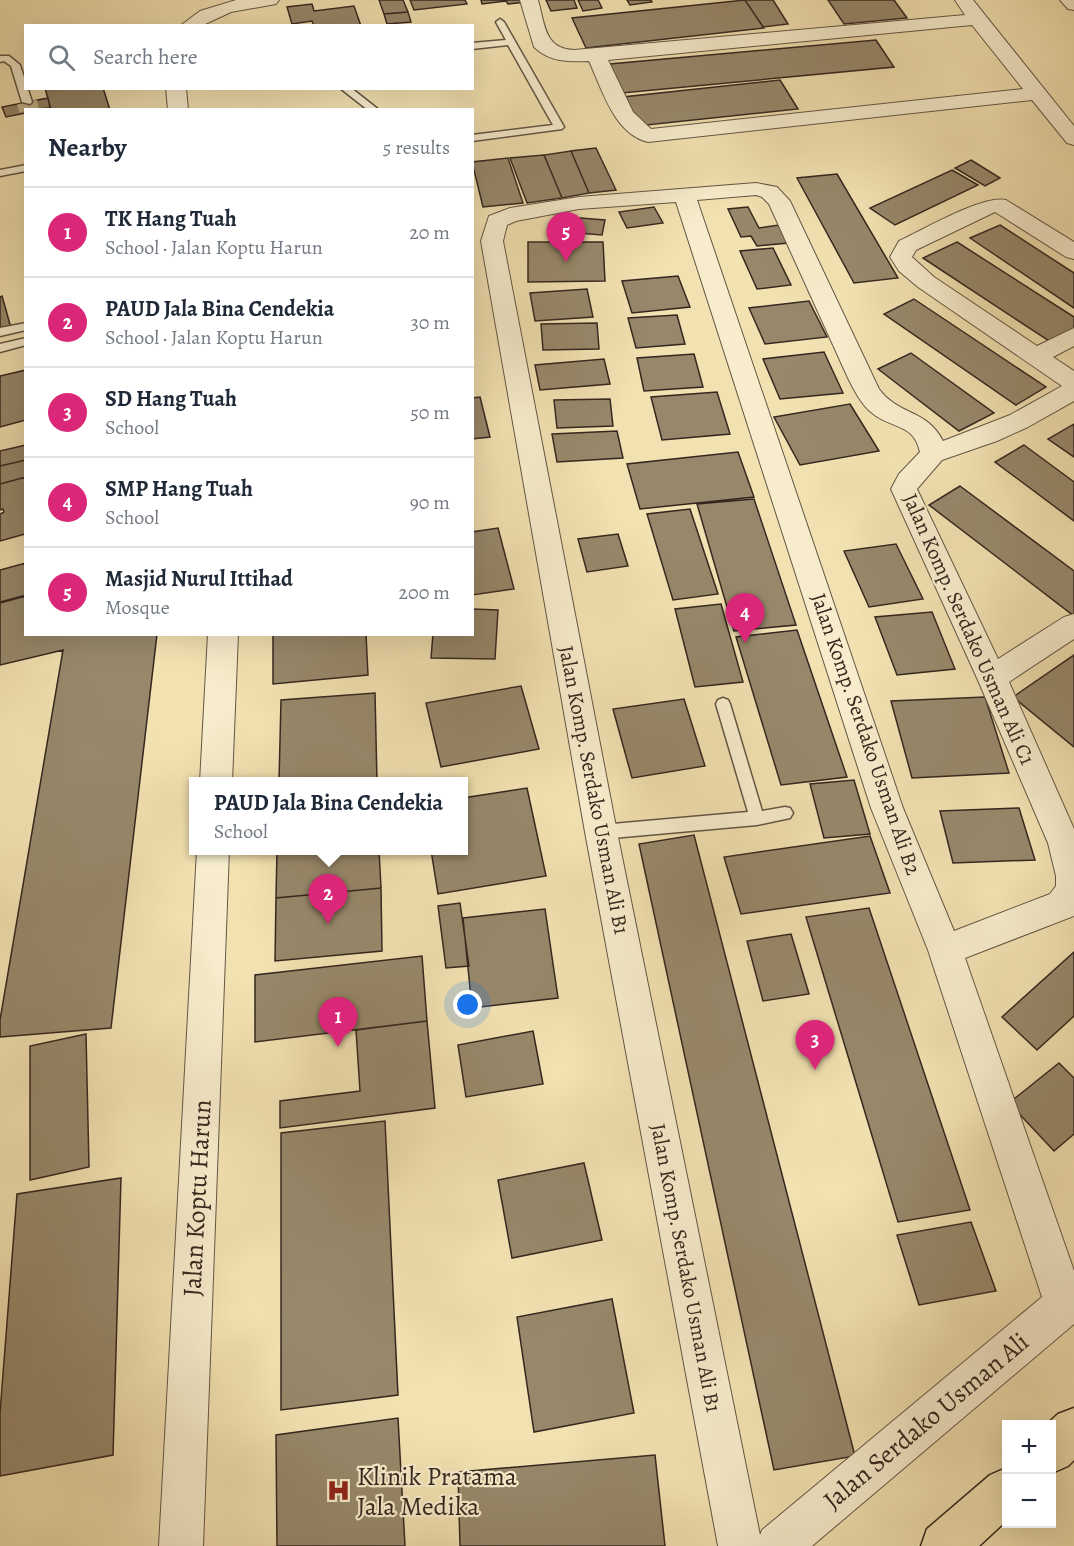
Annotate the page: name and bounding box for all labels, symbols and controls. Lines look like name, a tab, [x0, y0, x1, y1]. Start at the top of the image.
search box	[24, 24, 474, 90]
icon: search	[45, 41, 78, 74]
text: Search here	[93, 42, 198, 72]
text: Nearby	[48, 130, 127, 165]
text: 5 results	[383, 134, 450, 161]
text: TK Hang Tuah	[105, 204, 237, 234]
pin: 5	[546, 212, 586, 262]
text: 1	[64, 219, 71, 246]
text: 20 m	[409, 219, 450, 246]
text: School · Jalan Koptu Harun	[105, 234, 323, 261]
text: PAUD Jala Bina Cendekia	[105, 294, 334, 324]
text: 2	[63, 309, 72, 336]
text: 30 m	[410, 309, 450, 336]
text: School · Jalan Koptu Harun	[105, 324, 323, 351]
text: SD Hang Tuah	[105, 384, 237, 414]
text: 3	[63, 399, 72, 426]
text: 50 m	[410, 399, 450, 426]
text: School	[105, 414, 159, 441]
text: SMP Hang Tuah	[105, 474, 253, 504]
text: 4	[63, 489, 72, 516]
text: 90 m	[410, 489, 450, 516]
street label: Jalan Komp. Serdako Usman Ali C1	[896, 489, 1042, 769]
text: School	[105, 504, 159, 531]
text: Masjid Nurul Ittihad	[105, 564, 293, 594]
text: 5	[63, 579, 72, 606]
text: 200 m	[399, 579, 450, 606]
street label: Jalan Komp. Serdako Usman Ali B2	[805, 589, 927, 879]
text: Mosque	[105, 594, 170, 621]
pin: 4	[726, 594, 764, 643]
street label: Jalan Komp. Serdako Usman Ali B1	[552, 643, 636, 937]
popup	[189, 777, 468, 855]
text: PAUD Jala Bina Cendekia	[214, 788, 443, 818]
text: School	[214, 818, 268, 845]
pin: 2	[308, 874, 348, 924]
your location	[453, 990, 482, 1019]
pin: 1	[318, 998, 358, 1047]
pin: 3	[796, 1020, 834, 1070]
street label: Jalan Koptu Harun	[174, 1099, 220, 1297]
street label: Jalan Komp. Serdako Usman Ali B1	[644, 1121, 728, 1415]
street label: Jalan Serdako Usman Ali	[816, 1325, 1036, 1517]
map controls	[1002, 1420, 1056, 1528]
button: +	[1002, 1420, 1056, 1474]
place label: Klinik Pratama Jala Medika	[357, 1459, 517, 1524]
button: −	[1002, 1474, 1056, 1528]
hospital icon: Klinik Pratama Jala Medika	[326, 1478, 352, 1504]

